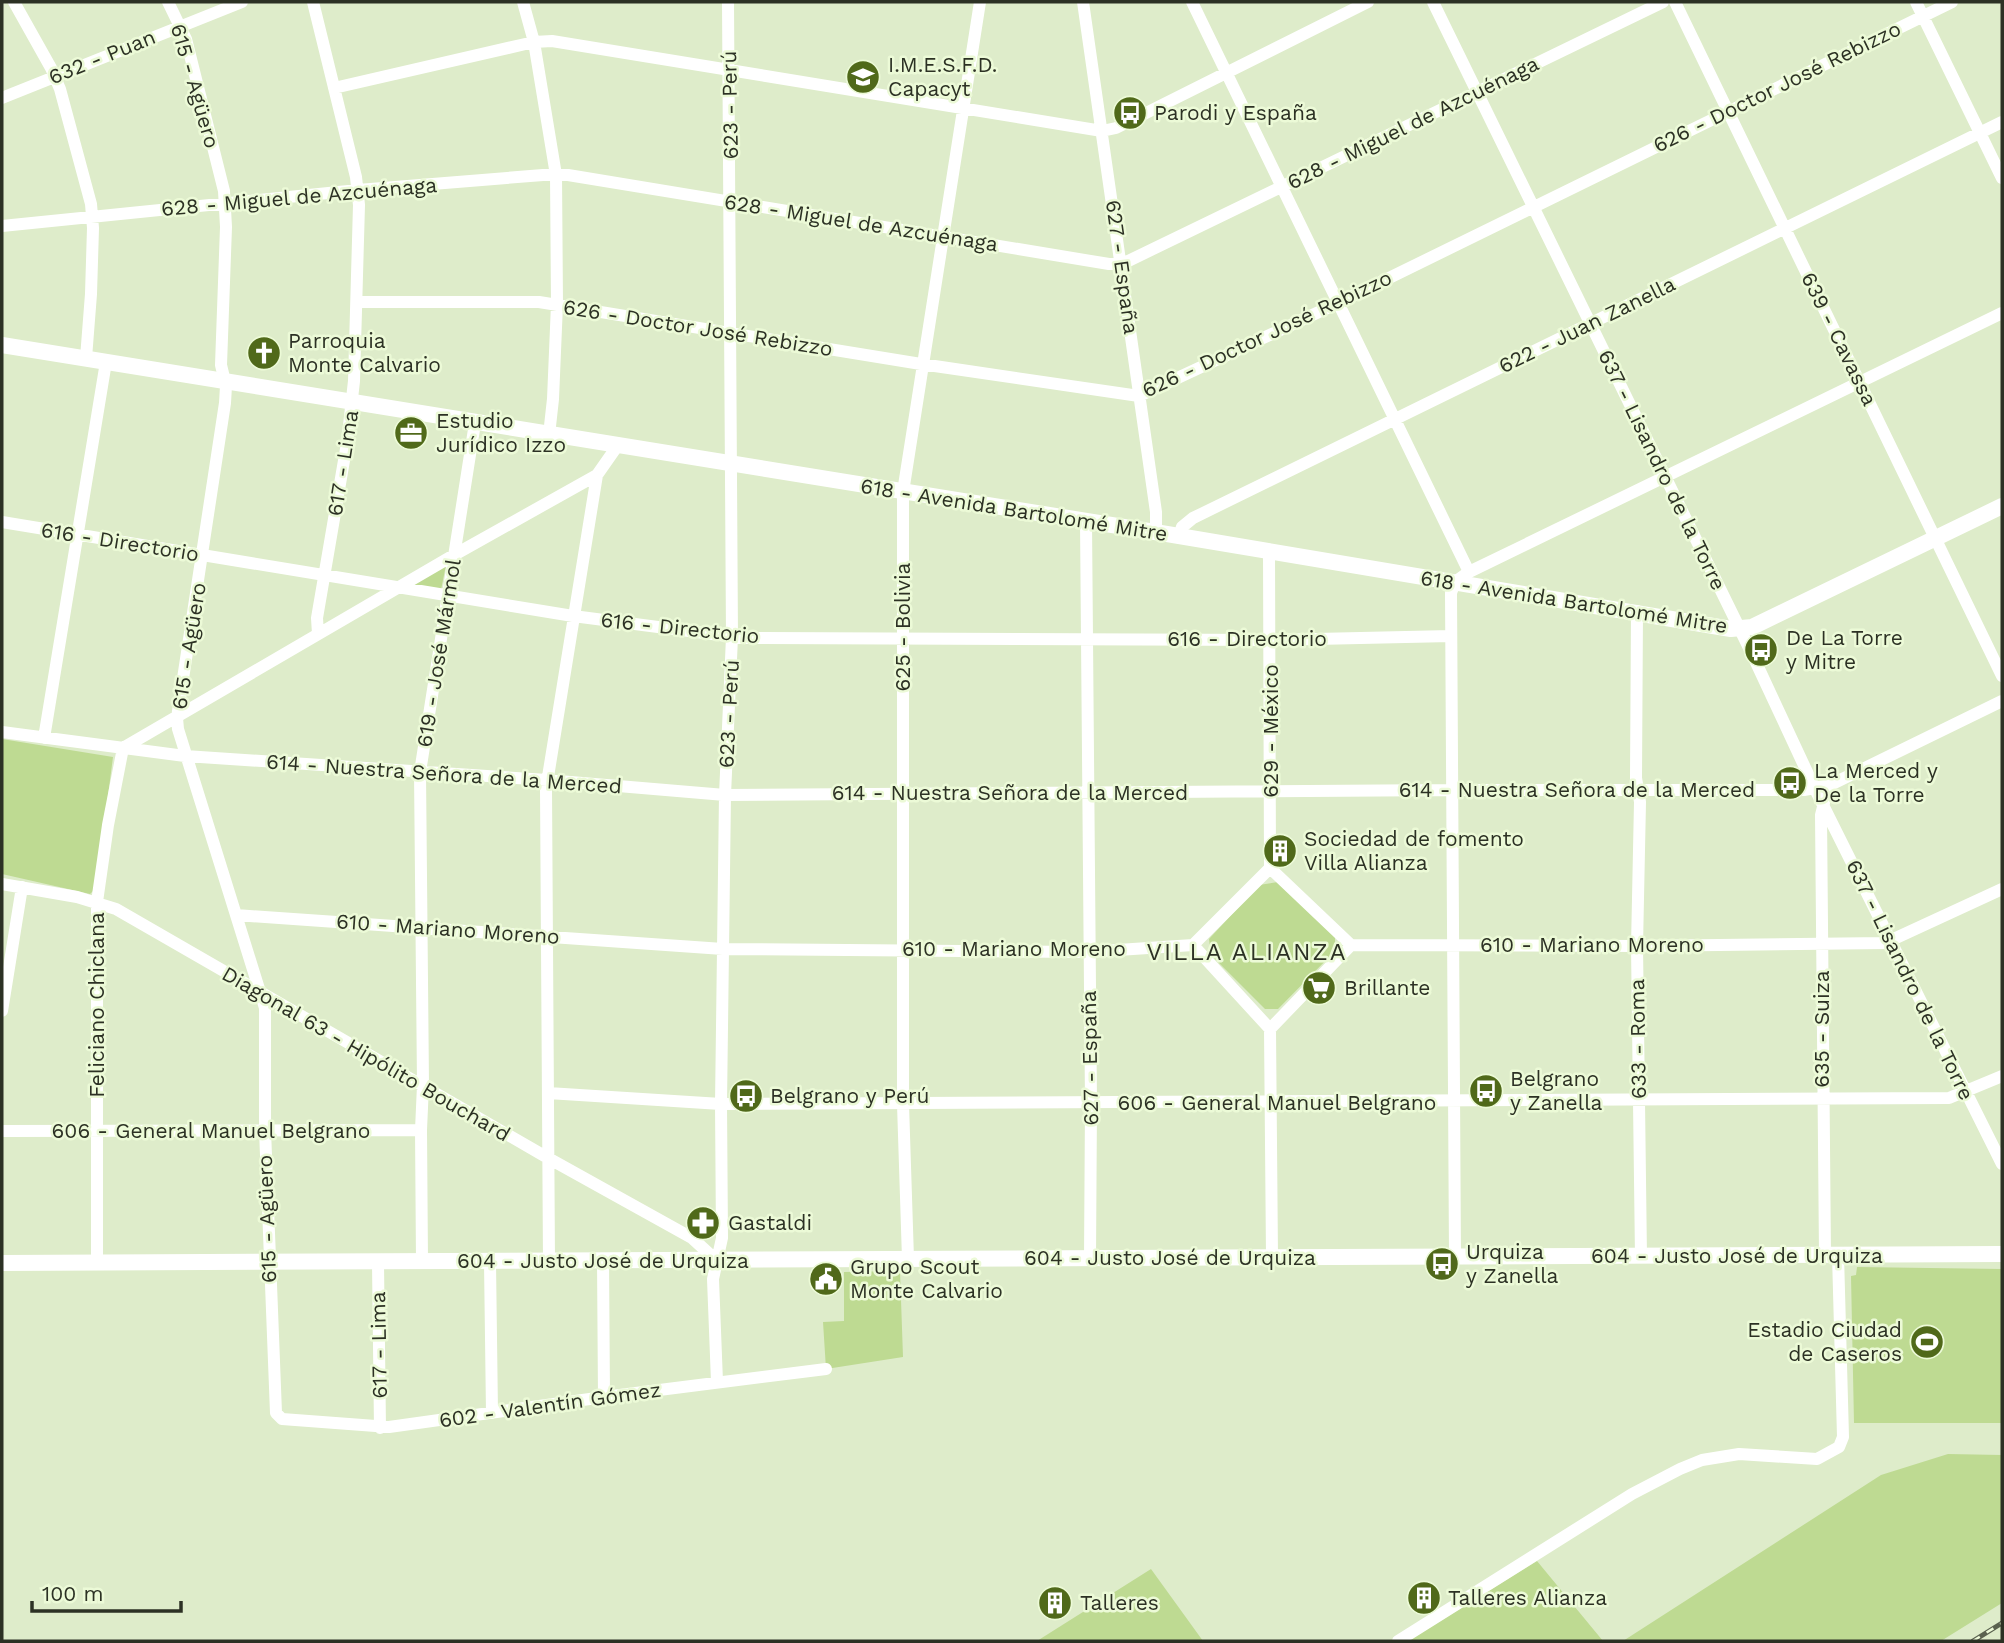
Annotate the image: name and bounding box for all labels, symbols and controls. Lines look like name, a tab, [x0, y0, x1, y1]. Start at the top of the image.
street label: 626 - Doctor José Rebizzo	[1649, 16, 1905, 158]
street label: 615 - Agüero	[166, 21, 225, 151]
street label: 632 - Puan	[45, 24, 159, 89]
street label: 623 - Perú	[716, 51, 743, 159]
street label: 628 - Miguel de Azcuénaga	[1283, 51, 1543, 194]
place label: I.M.E.S.F.D. Capacyt	[888, 52, 997, 101]
school or university icon: I.M.E.S.F.D. Capacyt	[844, 58, 882, 96]
bus stop icon: Parodi y España	[1111, 94, 1149, 132]
place label: Parodi y España	[1154, 100, 1317, 125]
street label: 628 - Miguel de Azcuénaga	[160, 172, 438, 221]
street label: 628 - Miguel de Azcuénaga	[722, 189, 1000, 257]
street label: 627 - España	[1101, 198, 1144, 336]
street label: 626 - Doctor José Rebizzo	[1138, 265, 1396, 402]
street label: 639 - Cavassa	[1796, 268, 1883, 410]
street label: 622 - Juan Zanella	[1494, 271, 1679, 378]
street label: 626 - Doctor José Rebizzo	[562, 294, 835, 361]
place label: Parroquia Monte Calvario	[288, 328, 441, 377]
church icon: Parroquia Monte Calvario	[245, 334, 283, 372]
street label: 637 - Lisandro de la Torre	[1593, 345, 1732, 594]
street label: 617 - Lima	[322, 408, 363, 518]
place label: Estudio Jurídico Izzo	[436, 408, 566, 457]
office icon: Estudio Jurídico Izzo	[392, 414, 430, 452]
street label: 618 - Avenida Bartolomé Mitre	[859, 473, 1169, 546]
street label: 616 - Directorio	[39, 517, 201, 566]
street label: 619 - José Mármol	[411, 556, 466, 749]
street label: 625 - Bolivia	[890, 562, 915, 691]
street label: 618 - Avenida Bartolomé Mitre	[1419, 565, 1729, 638]
street label: 615 - Agüero	[166, 581, 211, 711]
street label: 616 - Directorio	[599, 607, 761, 648]
place label: De La Torre y Mitre	[1786, 625, 1903, 674]
street label: 616 - Directorio	[1167, 626, 1327, 651]
bus stop icon: De La Torre y Mitre	[1742, 631, 1780, 669]
street label: 623 - Perú	[713, 659, 744, 769]
street label: 629 - México	[1258, 664, 1283, 798]
street label: 614 - Nuestra Señora de la Merced	[265, 749, 623, 798]
place label: La Merced y De la Torre	[1814, 758, 1938, 807]
bus stop icon: La Merced y De la Torre	[1771, 764, 1809, 802]
street label: 614 - Nuestra Señora de la Merced	[1399, 777, 1755, 802]
street label: 614 - Nuestra Señora de la Merced	[832, 780, 1188, 805]
place label: Sociedad de fomento Villa Alianza	[1304, 826, 1524, 875]
building icon: Sociedad de fomento Villa Alianza	[1261, 832, 1299, 870]
street label: 637 - Lisandro de la Torre	[1841, 855, 1980, 1104]
street label: 610 - Mariano Moreno	[336, 908, 561, 949]
street label: Feliciano Chiclana	[84, 912, 109, 1098]
street label: 610 - Mariano Moreno	[1480, 932, 1704, 957]
street label: 610 - Mariano Moreno	[902, 936, 1126, 961]
district label: VILLA ALIANZA	[1146, 938, 1348, 966]
street label: Diagonal 63 - Hipólito Bouchard	[218, 961, 515, 1147]
supermarket icon: Brillante	[1300, 969, 1338, 1007]
street label: 635 - Suiza	[1809, 970, 1834, 1088]
place label: Brillante	[1344, 975, 1430, 1000]
street label: 633 - Roma	[1624, 978, 1651, 1099]
street label: 627 - España	[1076, 990, 1103, 1126]
place label: Belgrano y Zanella	[1510, 1066, 1603, 1115]
bus stop icon: Belgrano y Zanella	[1467, 1072, 1505, 1110]
bus stop icon: Belgrano y Perú	[727, 1077, 765, 1115]
place label: Belgrano y Perú	[770, 1083, 930, 1108]
street label: 606 - General Manuel Belgrano	[1118, 1090, 1436, 1115]
street label: 606 - General Manuel Belgrano	[52, 1118, 370, 1143]
street label: 615 - Agüero	[252, 1154, 281, 1284]
pharmacy icon: Gastaldi	[684, 1204, 722, 1242]
place label: Gastaldi	[728, 1210, 812, 1235]
place label: Urquiza y Zanella	[1466, 1239, 1559, 1288]
street label: 604 - Justo José de Urquiza	[1591, 1243, 1883, 1268]
street label: 604 - Justo José de Urquiza	[1024, 1245, 1316, 1270]
bus stop icon: Urquiza y Zanella	[1423, 1245, 1461, 1283]
street label: 604 - Justo José de Urquiza	[457, 1248, 749, 1273]
place label: Grupo Scout Monte Calvario	[850, 1254, 1003, 1303]
public building icon: Grupo Scout Monte Calvario	[807, 1260, 845, 1298]
street label: 617 - Lima	[365, 1291, 392, 1399]
place label: Estadio Ciudad de Caseros	[1747, 1317, 1902, 1366]
sports icon: Estadio Ciudad de Caseros	[1908, 1323, 1946, 1361]
street label: 602 - Valentín Gómez	[437, 1377, 662, 1432]
scale bar	[32, 1570, 180, 1614]
building icon: Talleres Alianza	[1405, 1579, 1443, 1617]
text: 100 m	[42, 1581, 104, 1606]
building icon: Talleres	[1036, 1584, 1074, 1622]
place label: Talleres Alianza	[1448, 1585, 1607, 1610]
place label: Talleres	[1080, 1590, 1159, 1615]

